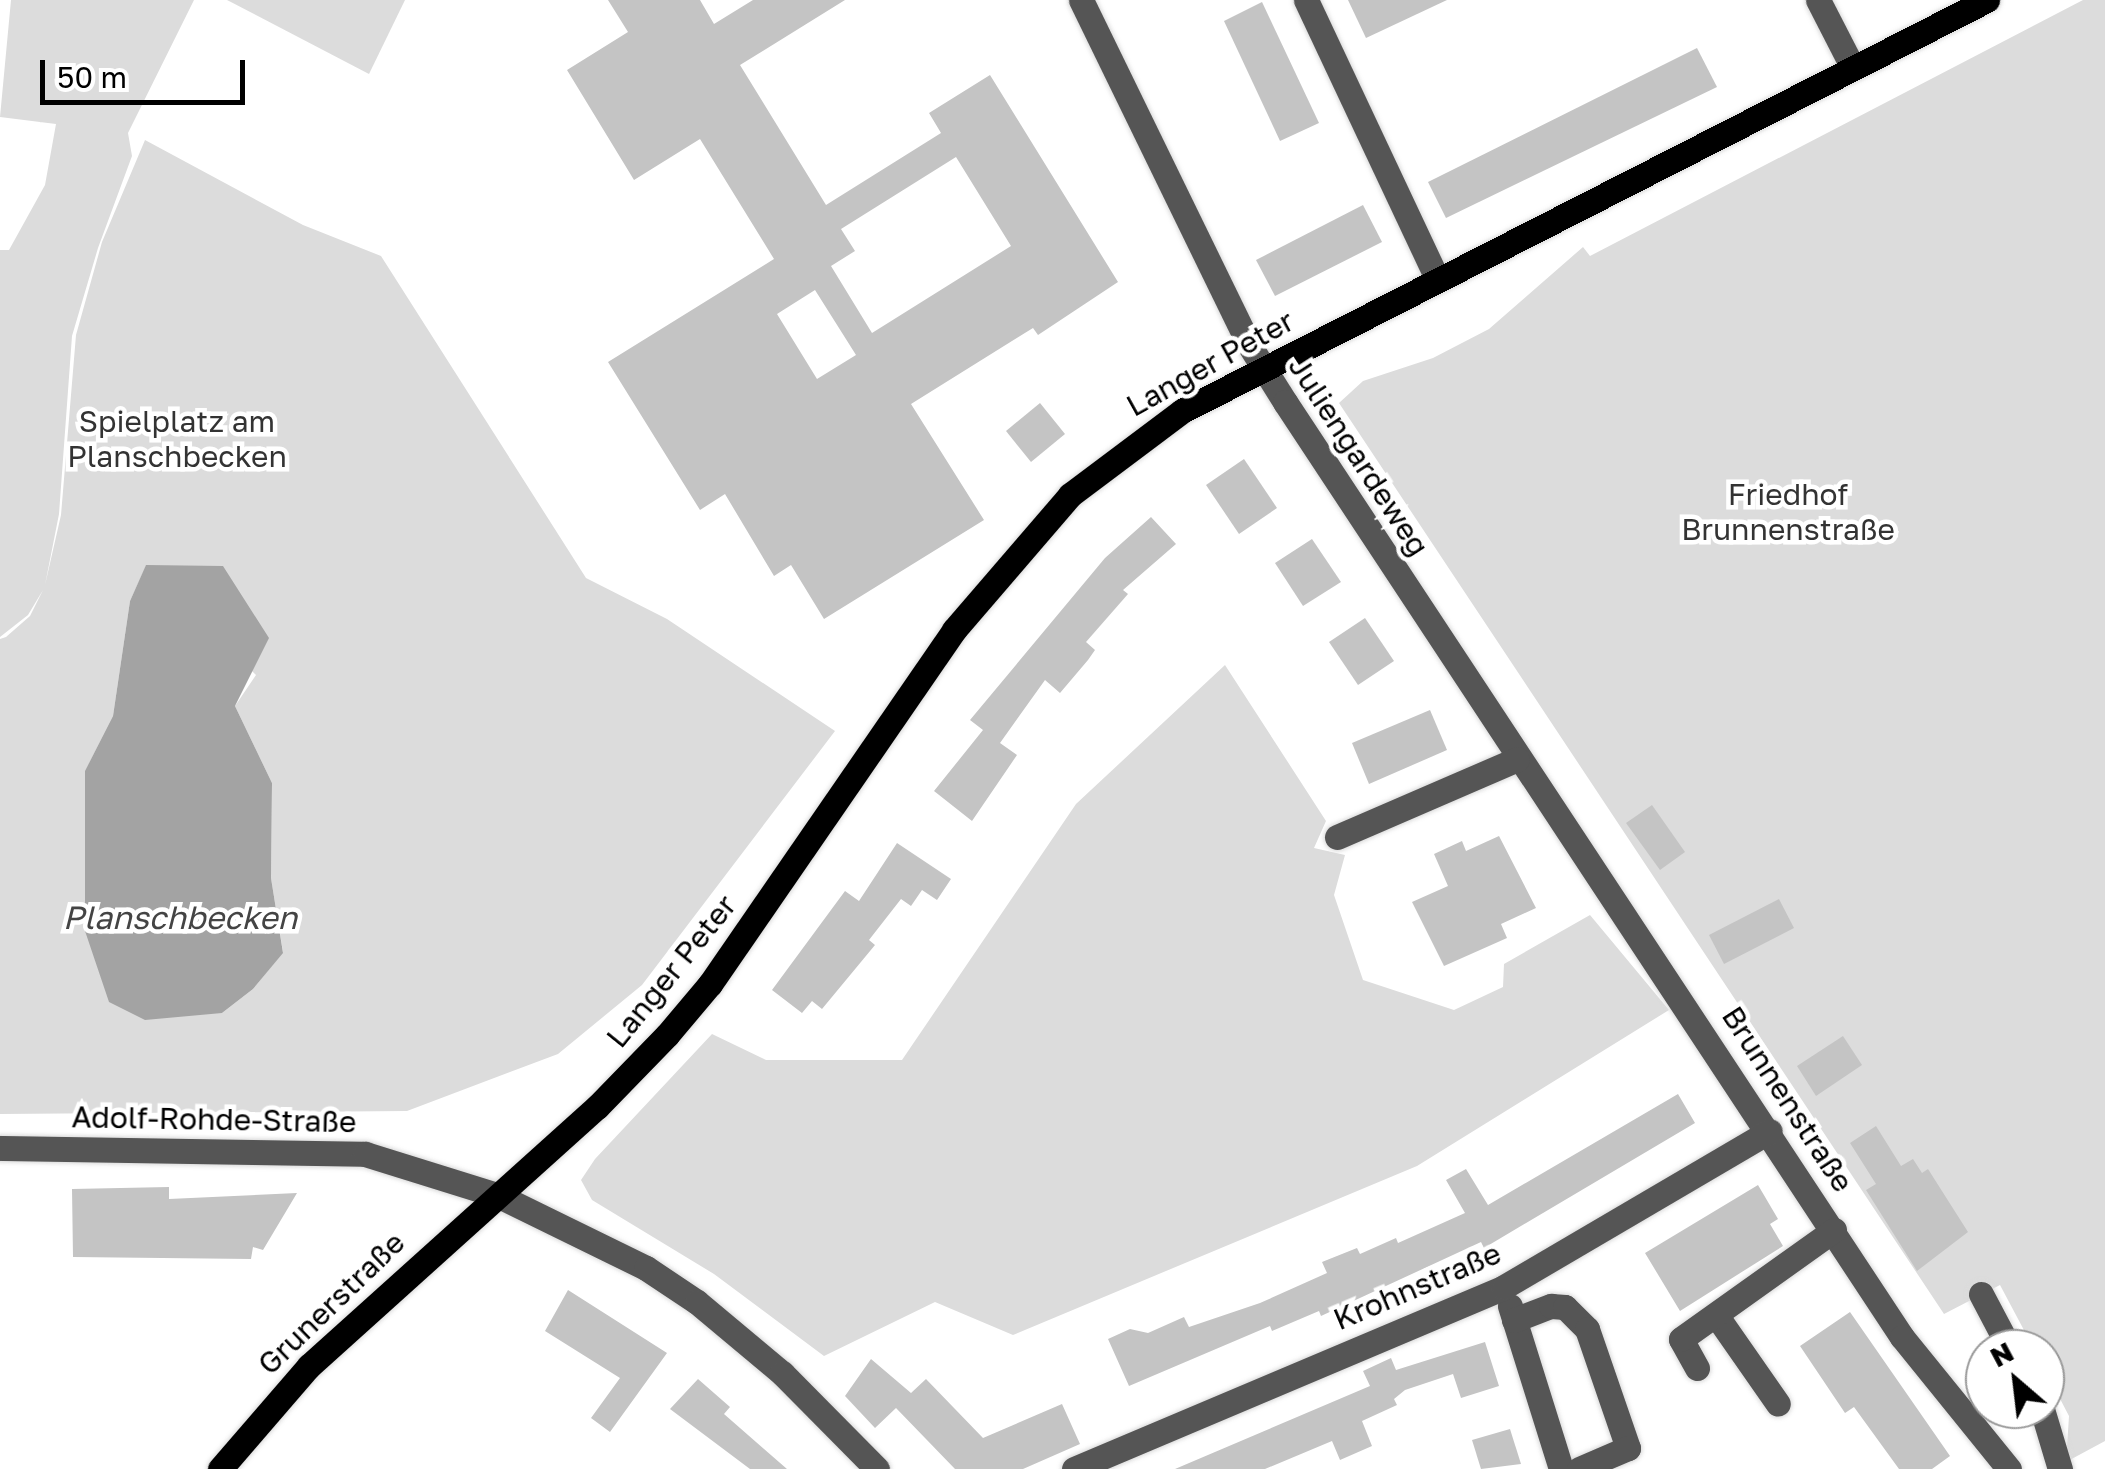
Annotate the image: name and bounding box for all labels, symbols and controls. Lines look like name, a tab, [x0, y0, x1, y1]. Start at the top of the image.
scale bar	[45, 40, 250, 102]
text: 50 m	[57, 59, 127, 95]
street label: Langer Peter	[1120, 302, 1300, 424]
street label: Juliengardeweg	[1281, 350, 1437, 562]
park label: Spielplatz am Planschbecken	[67, 403, 287, 474]
park label: Friedhof Brunnenstraße	[1681, 476, 1895, 546]
street label: Langer Peter	[599, 888, 743, 1054]
water label: Planschbecken	[63, 898, 297, 936]
street label: Brunnenstraße	[1715, 1000, 1861, 1198]
street label: Adolf-Rohde-Straße	[71, 1099, 357, 1139]
street label: Grunerstraße	[250, 1224, 412, 1382]
street label: Krohnstraße	[1328, 1235, 1506, 1337]
north arrow	[1965, 1329, 2065, 1429]
text: N	[1984, 1334, 2019, 1373]

